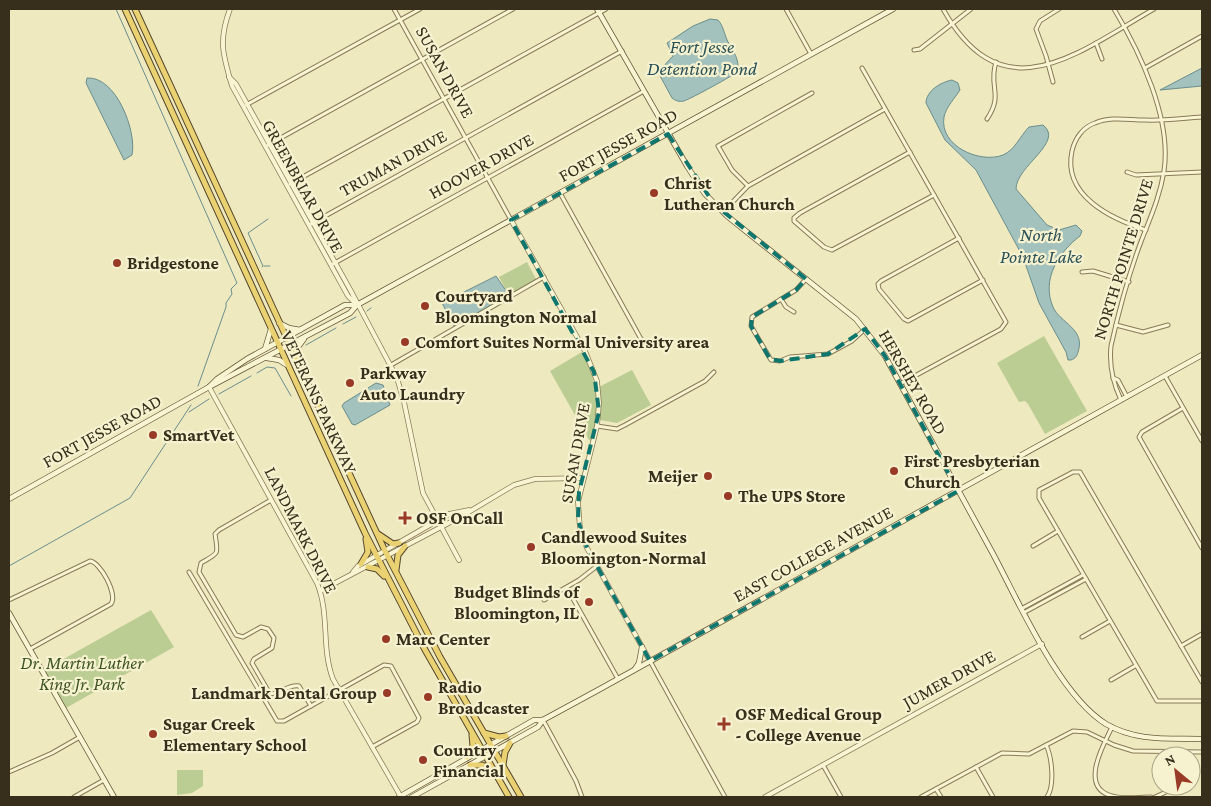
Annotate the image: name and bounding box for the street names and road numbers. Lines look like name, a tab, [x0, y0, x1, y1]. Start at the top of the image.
street label: SUSAN DRIVE	[412, 23, 478, 121]
street label: FORT JESSE ROAD	[555, 104, 681, 186]
street label: GREENBRIAR DRIVE	[258, 116, 348, 256]
street label: TRUMAN DRIVE	[336, 125, 450, 201]
street label: HOOVER DRIVE	[425, 129, 537, 203]
street label: NORTH POINTE DRIVE	[1089, 176, 1157, 342]
street label: HERSHEY ROAD	[875, 326, 951, 438]
street label: VETERANS PARKWAY	[277, 327, 361, 477]
street label: FORT JESSE ROAD	[39, 390, 165, 472]
street label: SUSAN DRIVE	[556, 401, 594, 505]
street label: LANDMARK DRIVE	[260, 463, 342, 597]
street label: EAST COLLEGE AVENUE	[730, 502, 897, 606]
street label: JUMER DRIVE	[898, 645, 999, 714]

